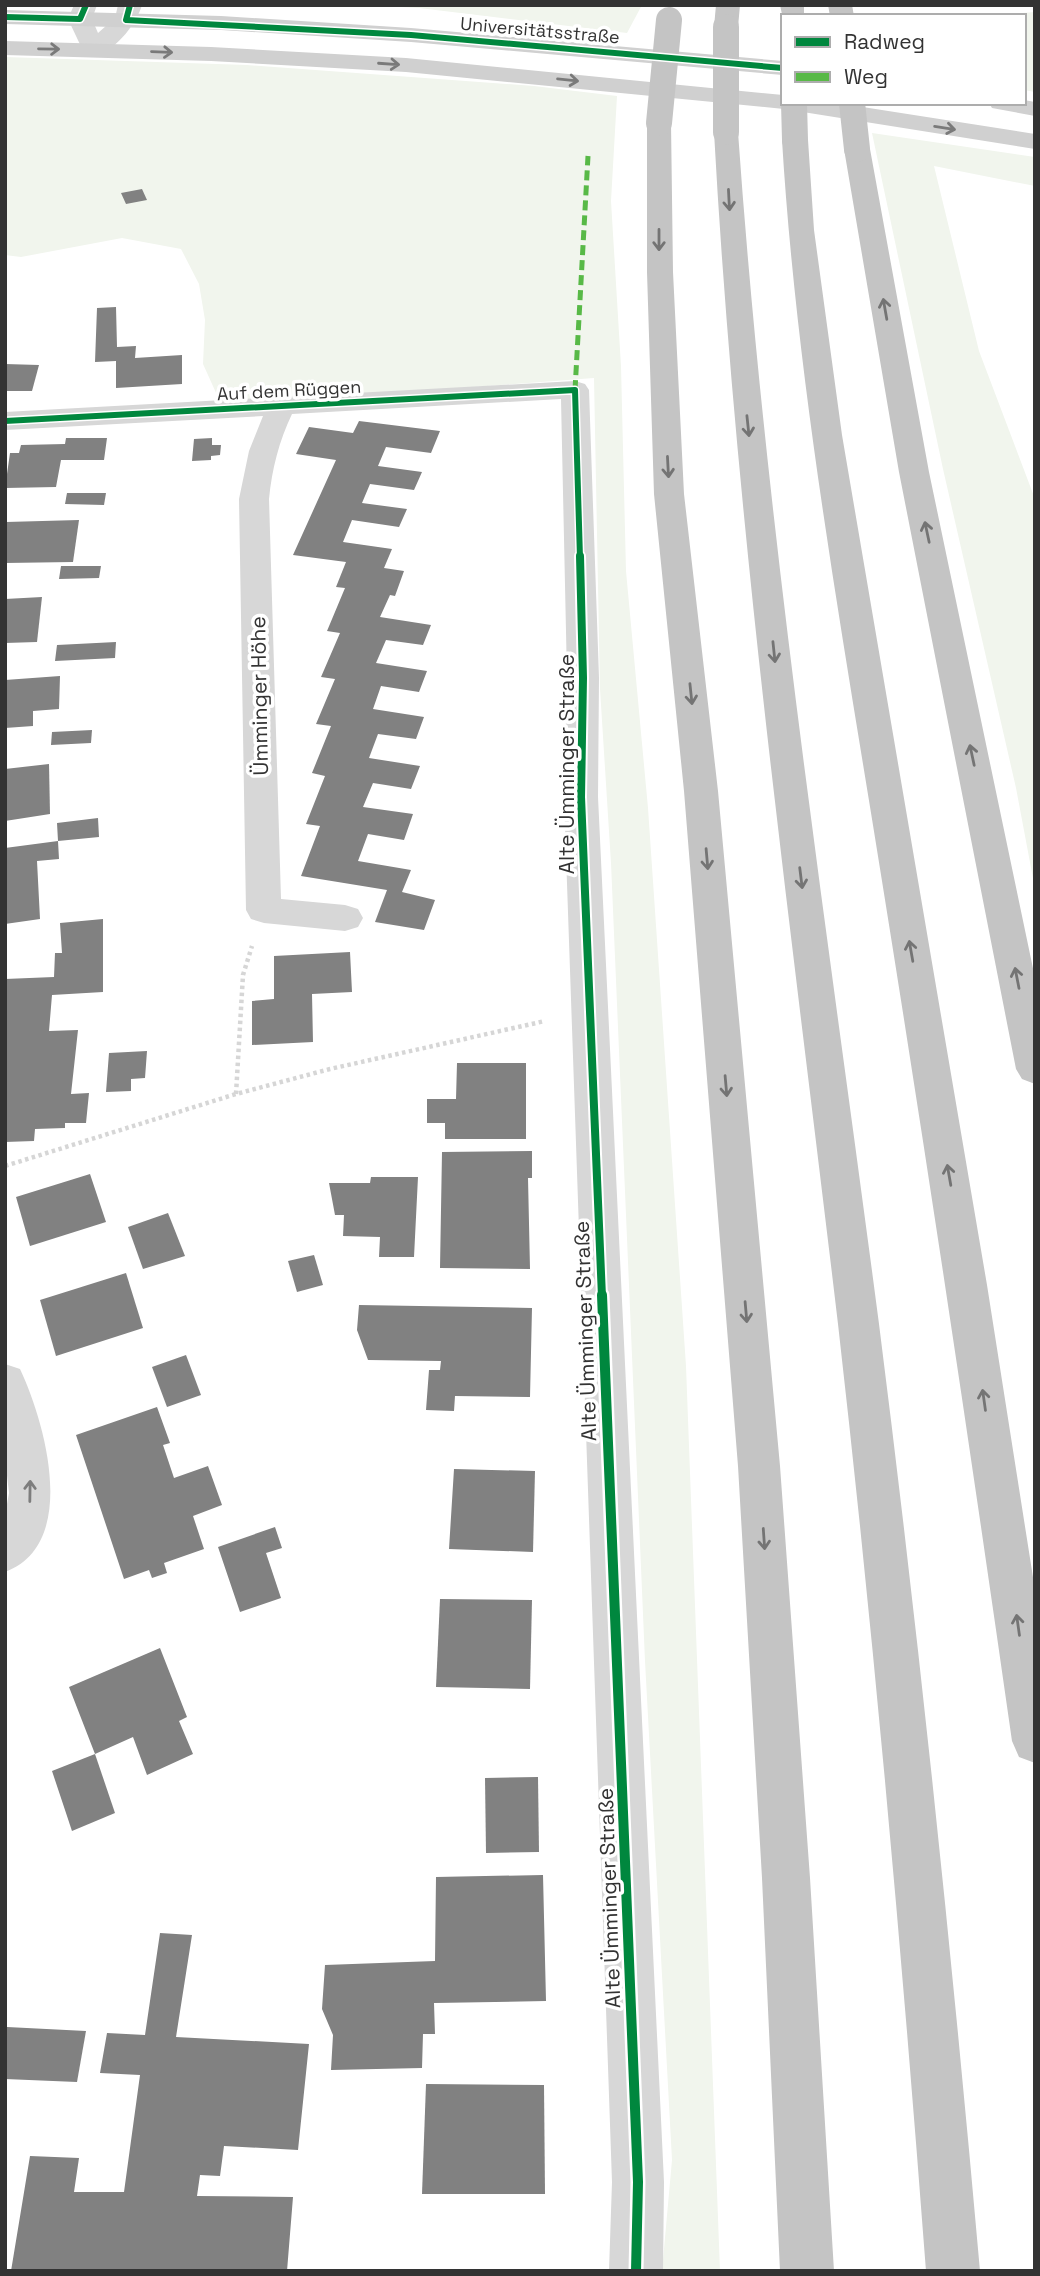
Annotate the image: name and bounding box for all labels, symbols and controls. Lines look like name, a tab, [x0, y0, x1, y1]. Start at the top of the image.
street label: Universitätsstraße	[459, 12, 621, 48]
legend	[781, 14, 1026, 105]
text: Radweg	[844, 28, 925, 55]
one-way arrow	[38, 42, 61, 56]
one-way arrow	[150, 46, 173, 59]
one-way arrow	[377, 58, 399, 71]
text: Weg	[844, 63, 888, 90]
one-way arrow	[556, 73, 578, 86]
one-way arrow	[933, 122, 956, 135]
one-way arrow	[723, 188, 736, 211]
one-way arrow	[652, 228, 666, 251]
one-way arrow	[878, 298, 891, 321]
street label: Auf dem Rüggen	[216, 375, 362, 405]
one-way arrow	[742, 415, 755, 437]
one-way arrow	[662, 456, 675, 479]
one-way arrow	[919, 521, 933, 544]
street label: Ümminger Höhe	[244, 616, 274, 776]
one-way arrow	[768, 641, 781, 663]
street label: Alte Ümminger Straße	[553, 654, 580, 874]
one-way arrow	[685, 682, 698, 705]
one-way arrow	[965, 744, 979, 767]
one-way arrow	[701, 847, 714, 870]
one-way arrow	[795, 867, 808, 889]
one-way arrow	[904, 940, 917, 963]
one-way arrow	[1009, 968, 1023, 990]
one-way arrow	[720, 1074, 733, 1097]
one-way arrow	[942, 1164, 955, 1187]
street label: Alte Ümminger Straße	[568, 1220, 602, 1442]
one-way arrow	[740, 1301, 753, 1323]
one-way arrow	[978, 1389, 991, 1412]
one-way arrow	[23, 1480, 36, 1503]
one-way arrow	[757, 1527, 770, 1550]
one-way arrow	[1011, 1614, 1024, 1637]
street label: Alte Ümminger Straße	[592, 1787, 626, 2009]

